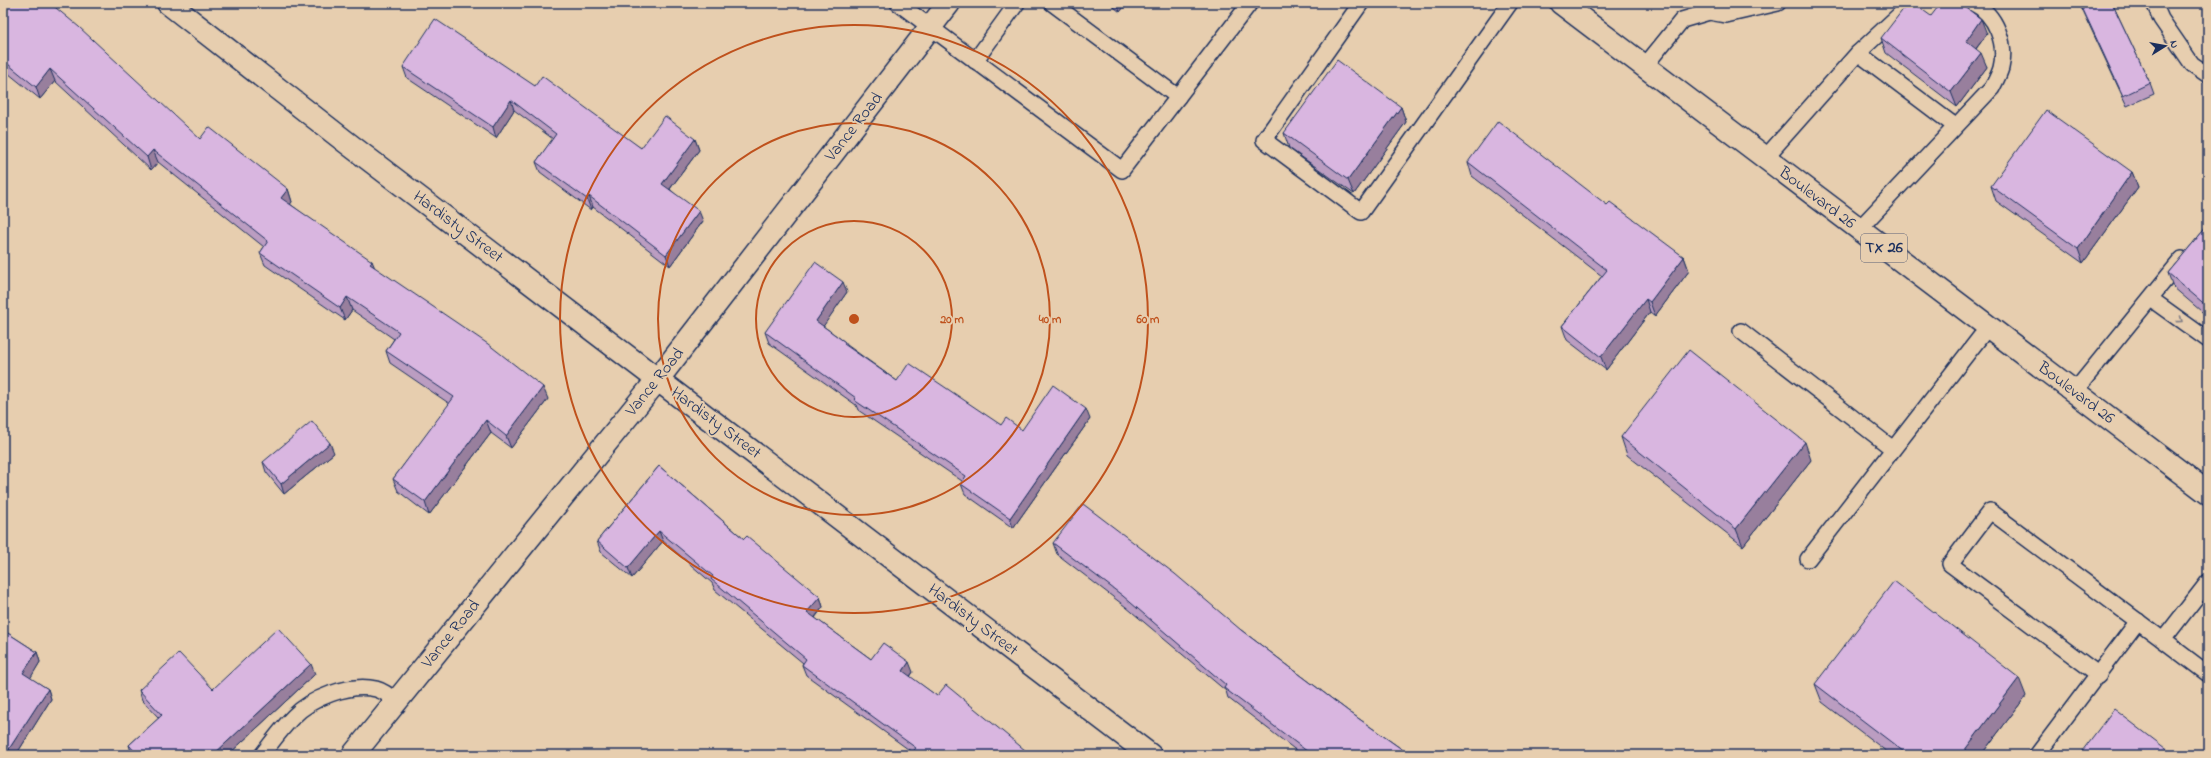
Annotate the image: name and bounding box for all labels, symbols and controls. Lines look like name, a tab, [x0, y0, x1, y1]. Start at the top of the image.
north arrow	[2145, 26, 2185, 66]
text: N	[2165, 39, 2182, 49]
street label: Vance Road	[818, 87, 889, 168]
street label: Boulevard 26	[1772, 160, 1861, 236]
street label: Hardisty Street	[407, 185, 509, 270]
road number: TX 26	[1861, 234, 1907, 262]
text: 20 m	[939, 311, 964, 329]
text: 40 m	[1038, 311, 1062, 329]
text: 60 m	[1136, 311, 1160, 329]
centre of rings	[847, 312, 861, 326]
one-way arrow	[2175, 315, 2182, 322]
street label: Vance Road	[619, 342, 691, 422]
street label: Boulevard 26	[2031, 355, 2120, 431]
street label: Hardisty Street	[665, 381, 767, 466]
street label: Hardisty Street	[922, 578, 1024, 663]
street label: Vance Road	[415, 594, 487, 674]

